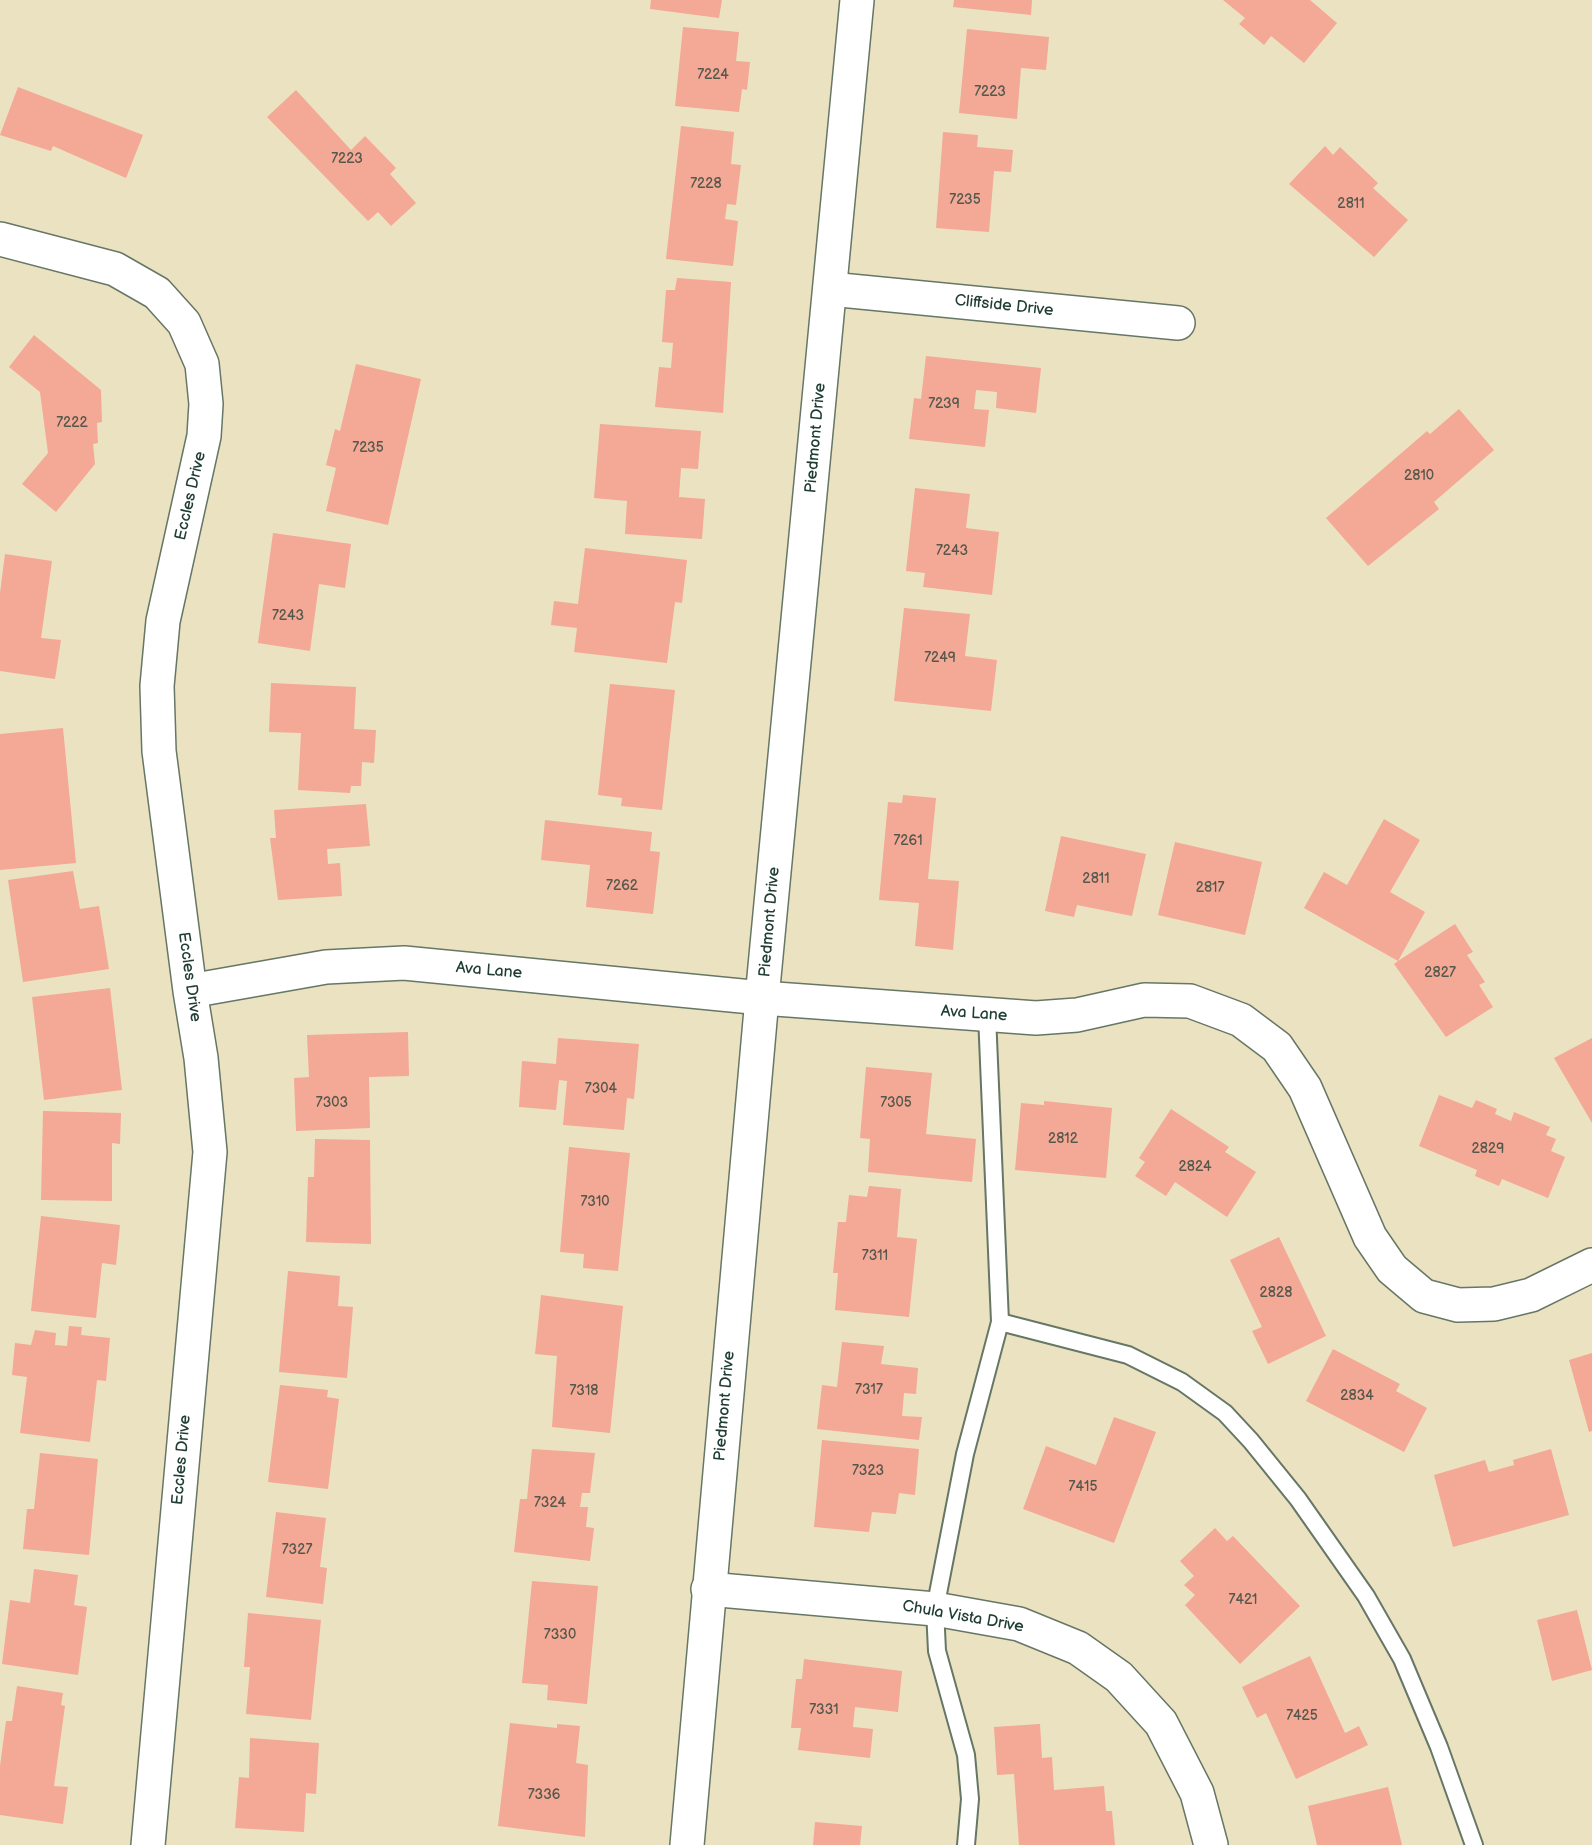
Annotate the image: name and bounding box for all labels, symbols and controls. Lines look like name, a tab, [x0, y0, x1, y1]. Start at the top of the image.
house number: 7224	[697, 67, 729, 83]
house number: 7223	[974, 84, 1006, 100]
house number: 7223	[331, 151, 363, 167]
house number: 7228	[690, 176, 722, 192]
house number: 7235	[949, 192, 981, 208]
house number: 2811	[1337, 196, 1365, 212]
street label: Cliffside Drive	[954, 291, 1054, 321]
street label: Piedmont Drive	[802, 382, 830, 494]
house number: 7239	[928, 396, 960, 412]
house number: 7222	[56, 415, 88, 431]
house number: 7235	[352, 440, 384, 456]
street label: Eccles Drive	[171, 450, 211, 542]
house number: 2810	[1404, 468, 1434, 484]
house number: 7243	[936, 543, 968, 559]
house number: 7243	[272, 608, 304, 624]
house number: 7249	[924, 650, 956, 666]
house number: 7261	[893, 833, 923, 849]
street label: Piedmont Drive	[756, 866, 784, 978]
house number: 2811	[1082, 871, 1110, 887]
house number: 7262	[606, 878, 638, 894]
house number: 2817	[1196, 880, 1224, 896]
street label: Eccles Drive	[173, 931, 205, 1023]
street label: Ava Lane	[455, 959, 523, 983]
house number: 2827	[1424, 965, 1456, 981]
street label: Ava Lane	[940, 1002, 1008, 1026]
house number: 7304	[585, 1081, 617, 1097]
house number: 7303	[316, 1095, 348, 1111]
house number: 7305	[880, 1095, 912, 1111]
house number: 2812	[1048, 1131, 1078, 1147]
house number: 2829	[1472, 1141, 1504, 1157]
house number: 2824	[1178, 1159, 1212, 1175]
house number: 7310	[580, 1194, 610, 1210]
house number: 7311	[862, 1248, 888, 1264]
house number: 2828	[1260, 1285, 1292, 1301]
street label: Piedmont Drive	[711, 1350, 739, 1462]
house number: 7317	[855, 1382, 883, 1398]
house number: 7318	[569, 1383, 599, 1399]
house number: 2834	[1340, 1388, 1374, 1404]
street label: Eccles Drive	[168, 1414, 196, 1506]
house number: 7323	[852, 1463, 884, 1479]
house number: 7415	[1069, 1479, 1097, 1495]
house number: 7324	[534, 1495, 566, 1511]
house number: 7327	[282, 1542, 312, 1558]
house number: 7421	[1229, 1592, 1257, 1608]
street label: Chula Vista Drive	[901, 1597, 1025, 1637]
house number: 7330	[544, 1627, 576, 1643]
house number: 7331	[809, 1702, 839, 1718]
house number: 7425	[1286, 1708, 1318, 1724]
house number: 7336	[528, 1787, 560, 1803]

